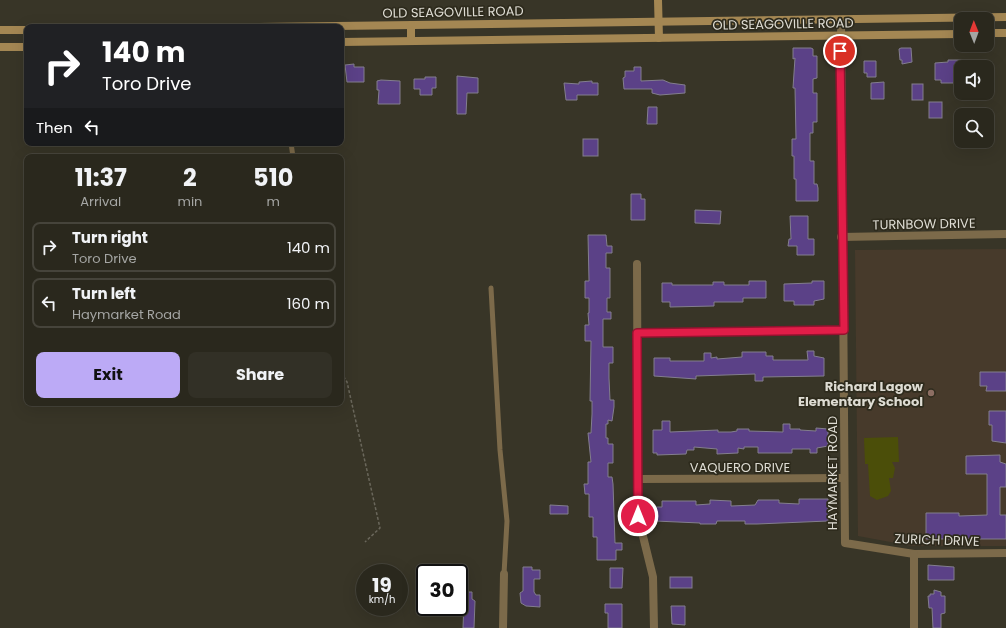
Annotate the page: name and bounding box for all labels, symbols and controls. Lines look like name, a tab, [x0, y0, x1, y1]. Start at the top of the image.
street label: OLD SEAGOVILLE ROAD	[382, 1, 524, 23]
north arrow	[954, 12, 994, 52]
map controls	[954, 12, 994, 148]
street label: OLD SEAGOVILLE ROAD	[712, 13, 854, 35]
text: 140 m	[102, 33, 185, 72]
pin	[823, 34, 857, 68]
icon: right	[36, 40, 88, 92]
icon: arrive	[829, 40, 851, 62]
button: sound	[954, 60, 994, 100]
text: Toro Drive	[102, 71, 191, 96]
button: search	[954, 108, 994, 148]
icon: left	[81, 116, 103, 138]
text: Then	[36, 117, 73, 138]
text: 11:37	[75, 161, 127, 194]
text: 2	[183, 161, 197, 194]
text: 510	[253, 161, 293, 194]
text: Arrival	[80, 192, 121, 211]
text: min	[178, 192, 202, 211]
text: m	[267, 192, 280, 211]
street label: TURNBOW DRIVE	[872, 214, 976, 234]
text: Turn right	[72, 227, 148, 248]
icon: right	[38, 236, 60, 258]
text: 140 m	[287, 237, 330, 258]
text: Toro Drive	[72, 249, 137, 268]
text: Turn left	[72, 283, 136, 304]
icon: left	[38, 292, 60, 314]
text: 160 m	[287, 293, 330, 314]
text: Haymarket Road	[72, 305, 181, 324]
button: Exit	[36, 352, 180, 398]
button: Share	[188, 352, 332, 398]
place label: Richard Lagow Elementary School	[798, 377, 924, 411]
marker: Richard Lagow Elementary School	[926, 388, 936, 398]
street label: HAYMARKET ROAD	[823, 416, 842, 530]
street label: VAQUERO DRIVE	[690, 458, 790, 477]
position arrow	[617, 495, 659, 537]
street label: ZURICH DRIVE	[894, 529, 980, 551]
speed limit sign: 30	[416, 564, 468, 616]
text: 19	[372, 571, 392, 599]
text: km/h	[369, 592, 395, 607]

